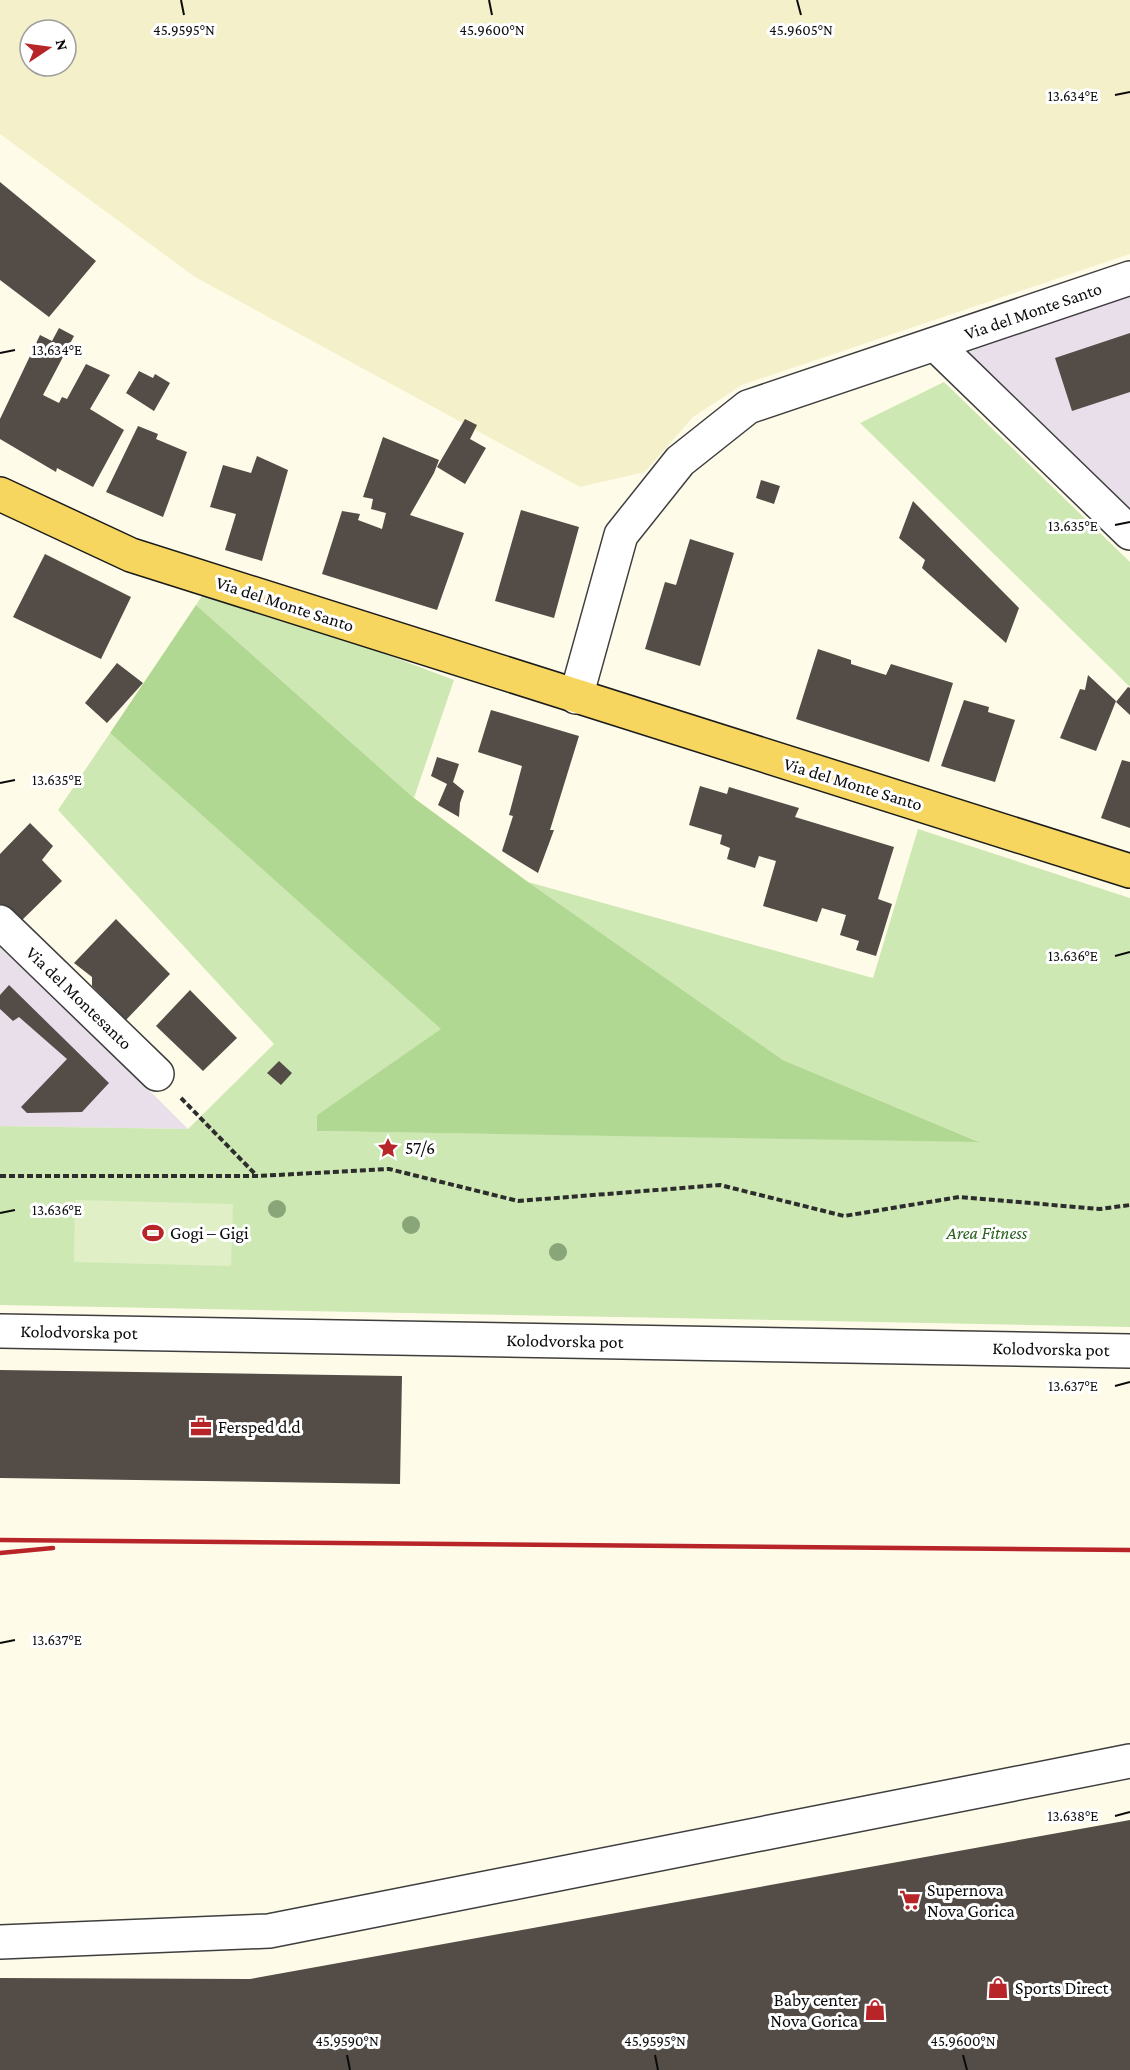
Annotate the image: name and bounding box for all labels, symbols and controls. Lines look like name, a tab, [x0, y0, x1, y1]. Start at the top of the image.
north arrow	[18, 18, 78, 78]
text: 45.9595°N	[153, 22, 215, 38]
text: 45.9600°N	[459, 22, 525, 38]
text: 45.9605°N	[769, 22, 833, 38]
text: N	[53, 38, 72, 52]
text: 13.634°E	[1048, 88, 1098, 104]
street label: Via del Monte Santo	[962, 278, 1104, 344]
text: 13.634°E	[32, 342, 82, 358]
text: 13.635°E	[1048, 518, 1098, 534]
street label: Via del Monte Santo	[214, 572, 357, 636]
street label: Via del Monte Santo	[781, 753, 925, 815]
text: 13.635°E	[32, 772, 82, 788]
street label: Via del Montesanto	[22, 943, 136, 1054]
text: 13.636°E	[1048, 948, 1098, 964]
place icon: 57/6	[376, 1136, 400, 1160]
place label: 57/6	[405, 1138, 435, 1158]
text: 13.636°E	[32, 1202, 82, 1218]
sports icon: Gogi – Gigi	[141, 1221, 165, 1245]
place label: Gogi – Gigi	[170, 1223, 249, 1243]
park label: Area Fitness	[946, 1223, 1028, 1243]
street label: Kolodvorska pot	[20, 1321, 139, 1343]
street label: Kolodvorska pot	[506, 1330, 625, 1352]
street label: Kolodvorska pot	[992, 1338, 1111, 1360]
text: 13.637°E	[1048, 1378, 1098, 1394]
office icon: Fersped d.d	[189, 1415, 213, 1439]
place label: Fersped d.d	[218, 1417, 301, 1437]
text: 13.637°E	[32, 1632, 82, 1648]
text: 13.638°E	[1048, 1808, 1098, 1824]
place label: Supernova Nova Gorica	[927, 1880, 1015, 1921]
supermarket icon: Supernova Nova Gorica	[898, 1888, 922, 1912]
shop icon: Sports Direct	[986, 1976, 1010, 2000]
place label: Sports Direct	[1015, 1978, 1110, 1998]
place label: Baby center Nova Gorica	[770, 1990, 859, 2031]
shop icon: Baby center Nova Gorica	[863, 1998, 887, 2022]
text: 45.9590°N	[315, 2033, 379, 2049]
text: 45.9595°N	[624, 2033, 686, 2049]
text: 45.9600°N	[930, 2033, 996, 2049]

